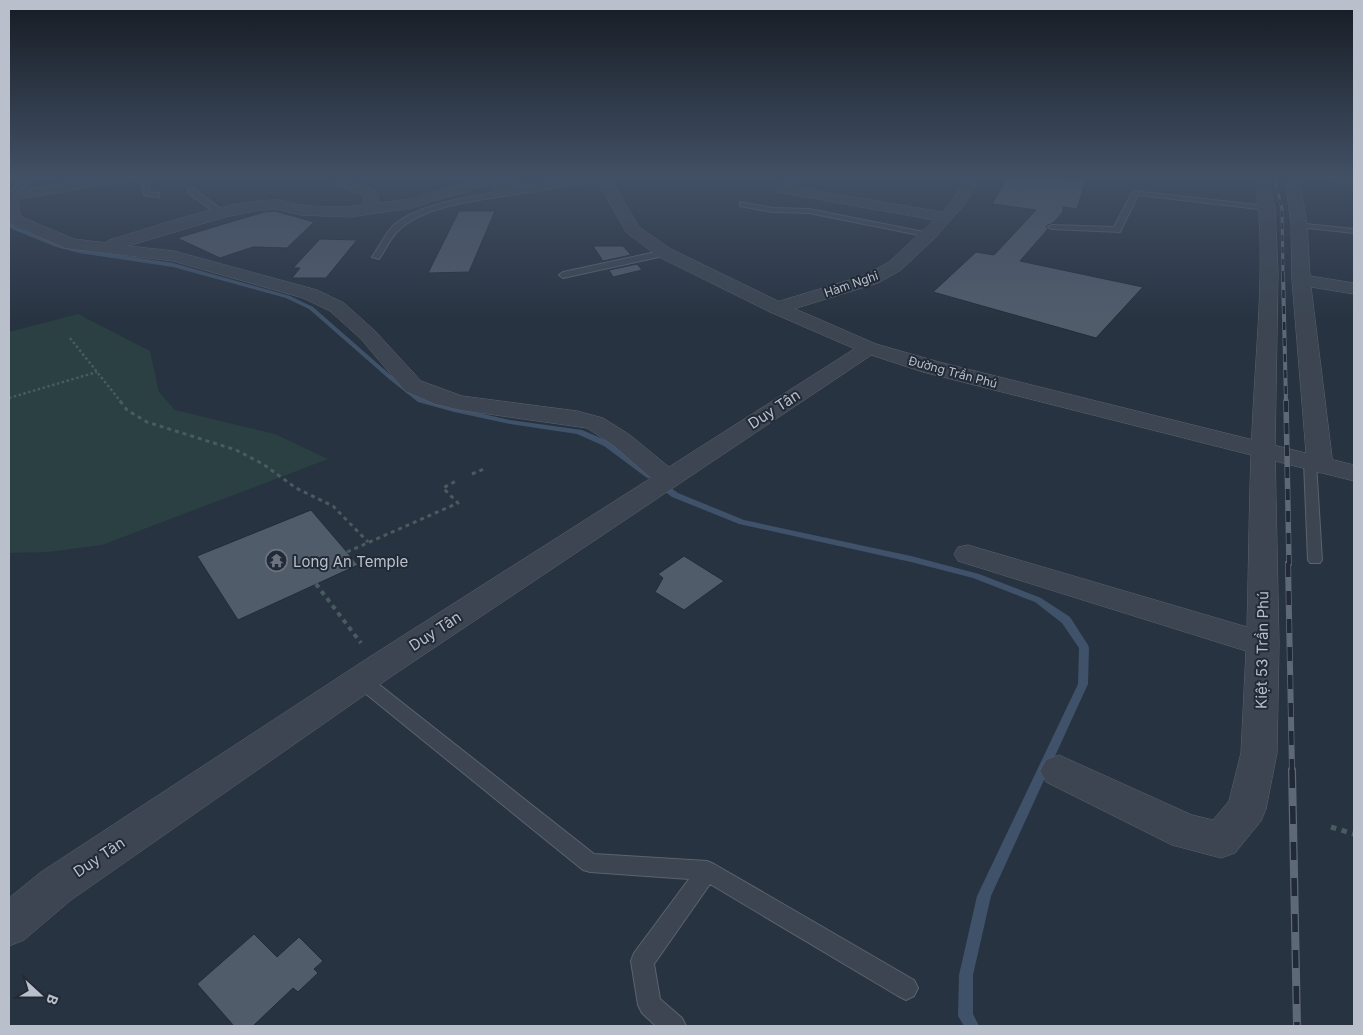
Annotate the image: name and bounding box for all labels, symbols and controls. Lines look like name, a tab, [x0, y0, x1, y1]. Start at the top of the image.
street label: Hàm Nghi	[822, 268, 880, 300]
street label: Đường Trần Phú	[907, 353, 999, 391]
street label: Duy Tân	[744, 385, 804, 433]
temple icon: Long An Temple	[265, 549, 289, 573]
place label: Long An Temple	[293, 552, 408, 571]
street label: Kiệt 53 Trần Phú	[1251, 591, 1273, 709]
street label: Duy Tân	[405, 607, 465, 655]
street label: Duy Tân	[70, 833, 128, 881]
north arrow	[15, 970, 65, 1020]
text: B	[43, 992, 62, 1007]

